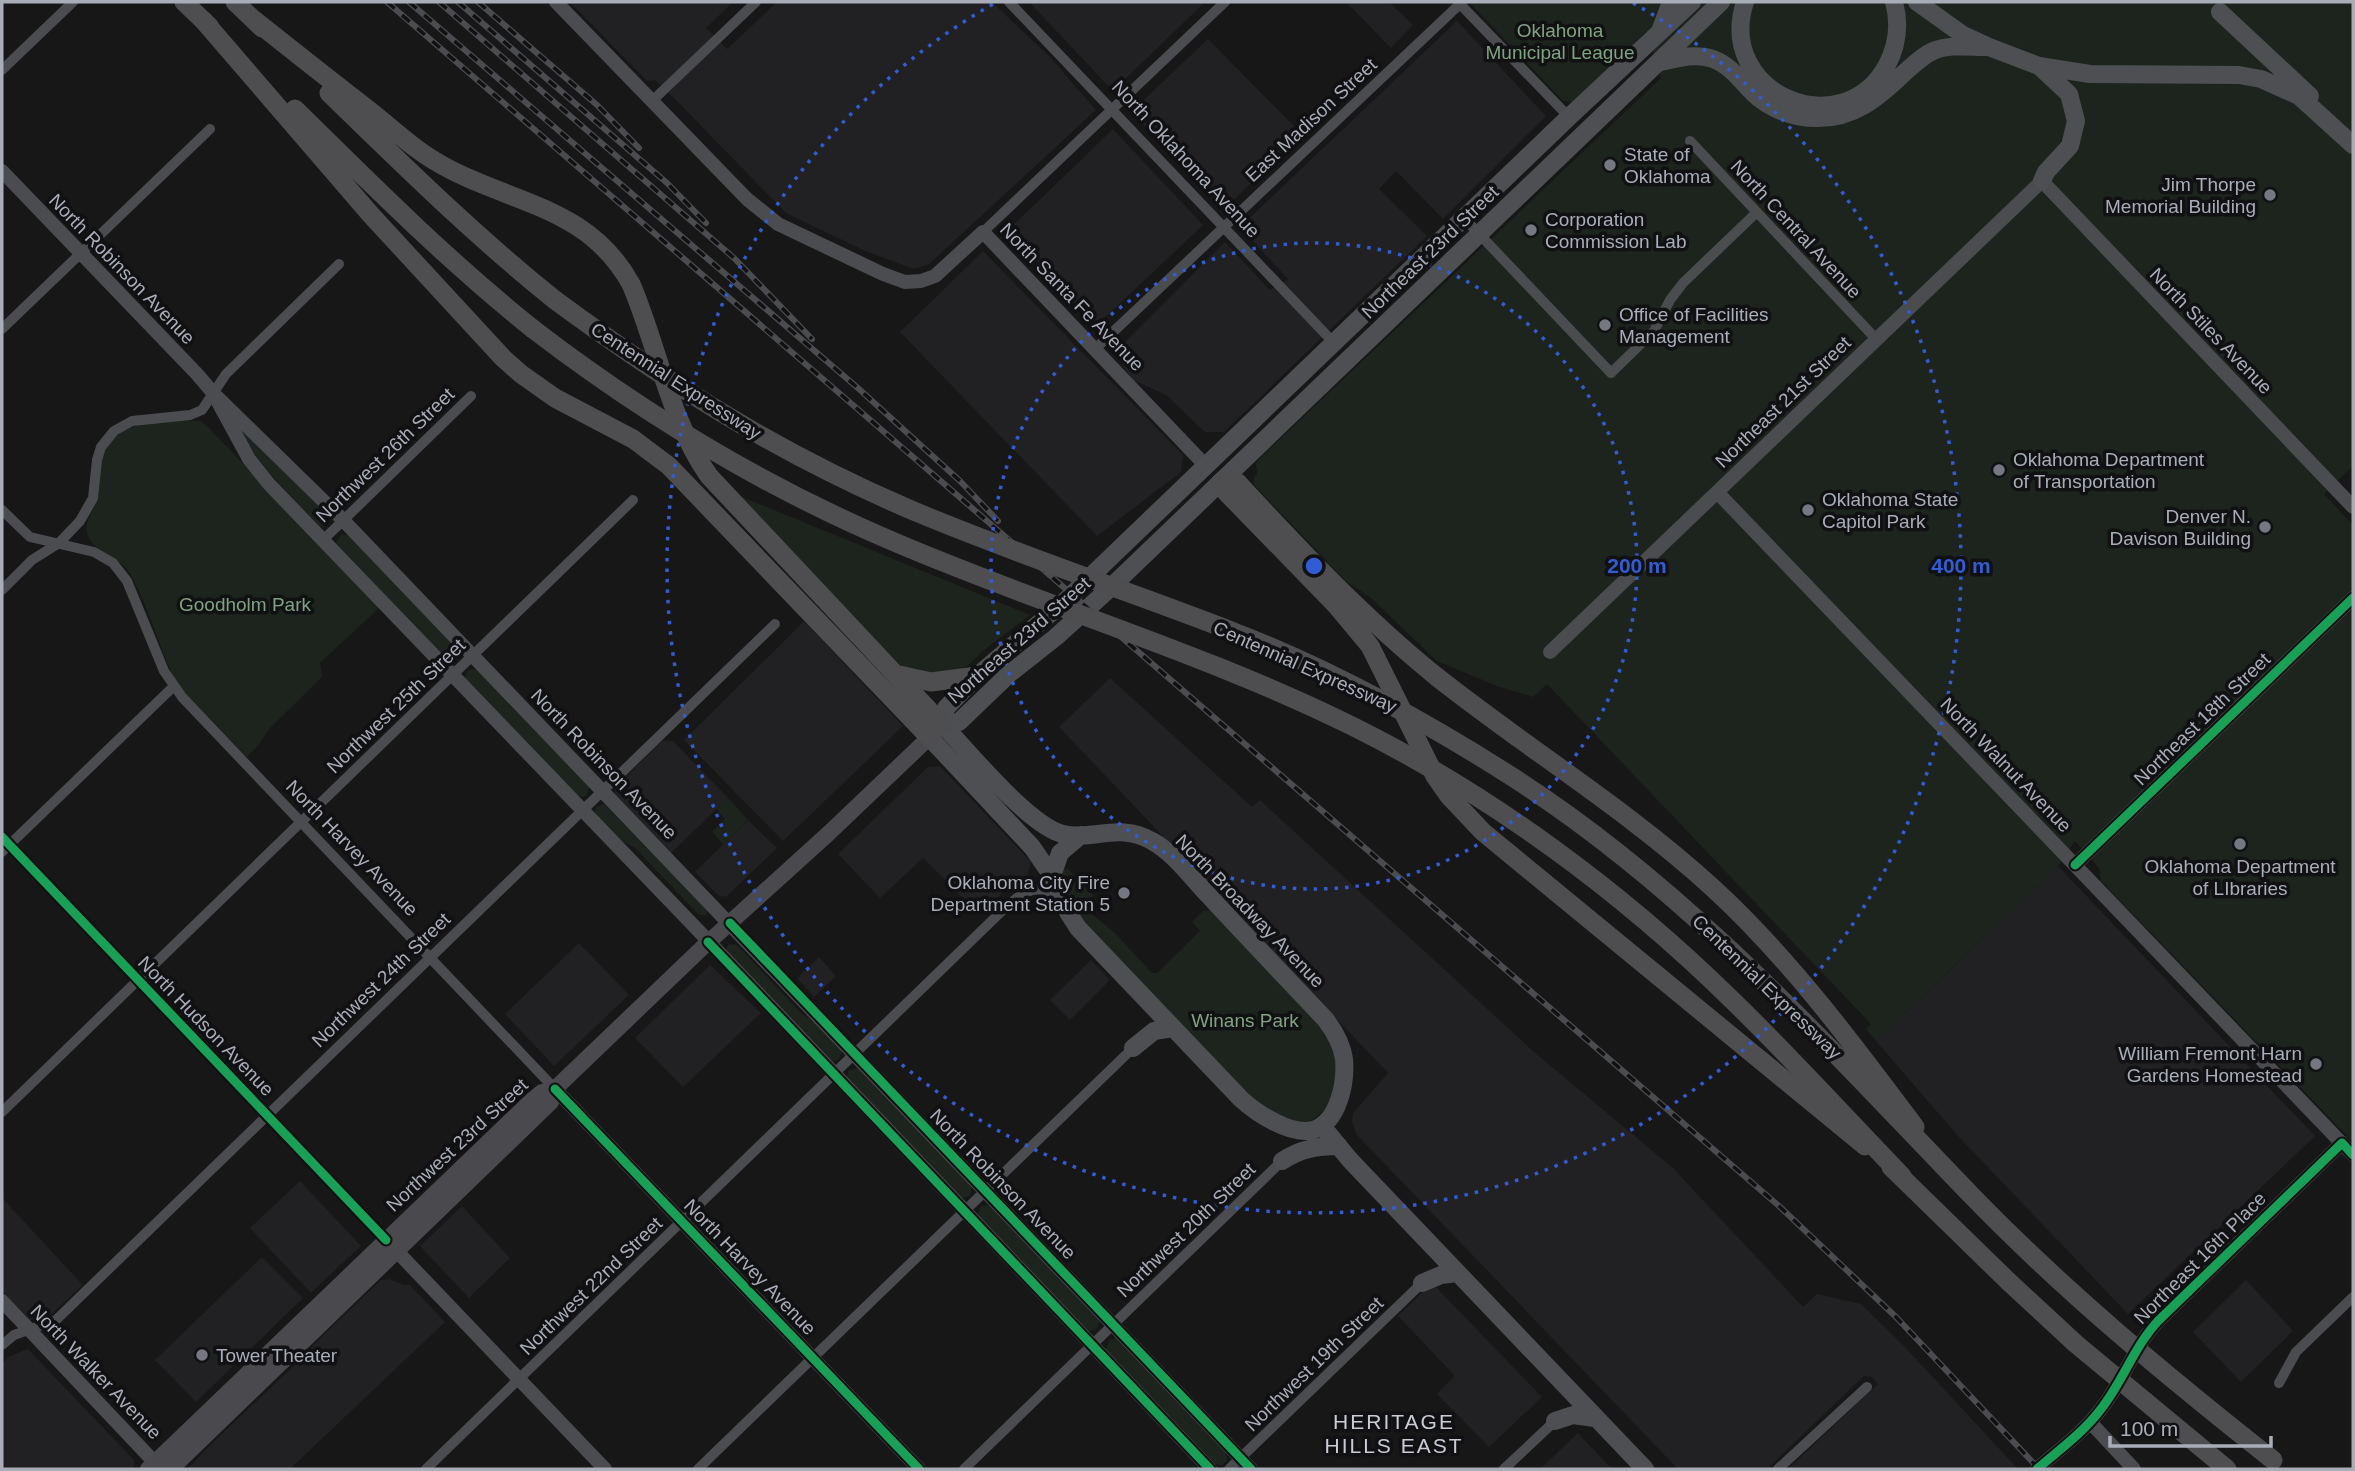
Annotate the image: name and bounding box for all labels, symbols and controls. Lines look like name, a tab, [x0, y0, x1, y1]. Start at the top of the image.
park label: Oklahoma Municipal League	[1486, 20, 1634, 63]
street label: East Madison Street	[1241, 53, 1381, 186]
street label: North Oklahoma Avenue	[1108, 76, 1264, 242]
place label: State of Oklahoma	[1624, 144, 1711, 187]
street label: North Central Avenue	[1726, 156, 1866, 302]
marker: State of Oklahoma	[1602, 157, 1618, 173]
place label: Jim Thorpe Memorial Building	[2105, 174, 2256, 217]
street label: Northeast 23rd Street	[1357, 181, 1503, 323]
marker: Jim Thorpe Memorial Building	[2262, 187, 2278, 203]
street label: North Robinson Avenue	[45, 190, 199, 348]
place label: Corporation Commission Lab	[1545, 209, 1687, 252]
street label: North Santa Fe Avenue	[996, 219, 1148, 375]
marker: Corporation Commission Lab	[1523, 222, 1539, 238]
street label: North Stiles Avenue	[2146, 264, 2276, 398]
place label: Office of Facilities Management	[1619, 304, 1769, 347]
marker: Office of Facilities Management	[1597, 317, 1613, 333]
street label: Centennial Expressway	[587, 318, 765, 444]
street label: Northeast 21st Street	[1711, 332, 1855, 472]
street label: Northwest 26th Street	[312, 383, 459, 526]
place label: Oklahoma Department of Transportation	[2013, 449, 2205, 492]
marker: Oklahoma Department of Transportation	[1991, 462, 2007, 478]
place label: Oklahoma State Capitol Park	[1822, 489, 1958, 532]
marker: Oklahoma State Capitol Park	[1800, 502, 1816, 518]
place label: Denver N. Davison Building	[2109, 506, 2251, 549]
marker: Denver N. Davison Building	[2257, 519, 2273, 535]
centre of rings	[1302, 554, 1326, 578]
text: 200 m	[1607, 554, 1667, 577]
text: 400 m	[1931, 554, 1991, 577]
street label: Northeast 23rd Street	[944, 572, 1095, 708]
park label: Goodholm Park	[179, 594, 311, 615]
street label: Centennial Expressway	[1210, 617, 1400, 717]
street label: Northwest 25th Street	[323, 634, 470, 777]
street label: Northeast 18th Street	[2130, 648, 2275, 789]
street label: North Robinson Avenue	[527, 685, 681, 843]
street label: North Walnut Avenue	[1936, 694, 2076, 836]
street label: North Harvey Avenue	[282, 776, 422, 920]
street label: North Broadway Avenue	[1171, 830, 1329, 992]
marker: Oklahoma Department of LIbraries	[2232, 836, 2248, 852]
place label: Oklahoma Department of LIbraries	[2144, 856, 2336, 899]
place label: Oklahoma City Fire Department Station 5	[930, 872, 1110, 915]
marker: Oklahoma City Fire Department Station 5	[1116, 885, 1132, 901]
street label: Northwest 24th Street	[308, 908, 455, 1051]
street label: Centennial Expressway	[1688, 910, 1846, 1064]
street label: North Hudson Avenue	[134, 952, 278, 1100]
park label: Winans Park	[1191, 1010, 1299, 1031]
place label: William Fremont Harn Gardens Homestead	[2118, 1043, 2302, 1086]
marker: William Fremont Harn Gardens Homestead	[2308, 1056, 2324, 1072]
street label: Northwest 23rd Street	[382, 1074, 532, 1216]
street label: North Robinson Avenue	[926, 1105, 1080, 1263]
street label: Northwest 20th Street	[1113, 1158, 1260, 1301]
street label: Northeast 16th Place	[2130, 1188, 2270, 1328]
street label: North Harvey Avenue	[680, 1195, 820, 1339]
street label: Northwest 22nd Street	[516, 1212, 667, 1359]
street label: Northwest 19th Street	[1241, 1292, 1388, 1435]
street label: North Walker Avenue	[26, 1301, 166, 1443]
place label: Tower Theater	[216, 1345, 338, 1366]
marker: Tower Theater	[194, 1347, 210, 1363]
scale bar	[2110, 1404, 2271, 1448]
district label: HERITAGE HILLS EAST	[1324, 1410, 1464, 1457]
text: 100 m	[2120, 1417, 2178, 1440]

